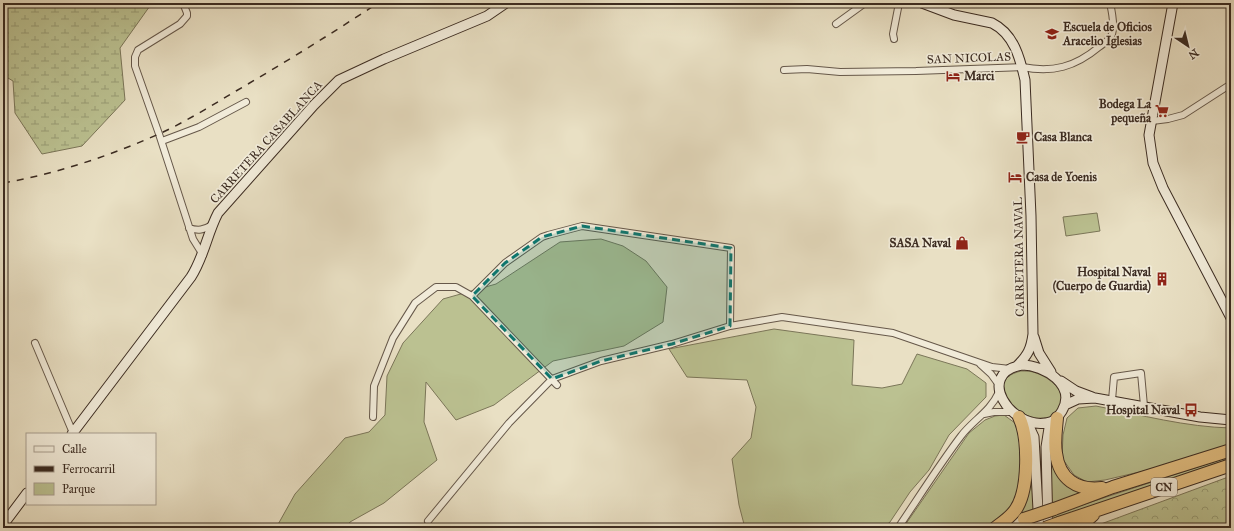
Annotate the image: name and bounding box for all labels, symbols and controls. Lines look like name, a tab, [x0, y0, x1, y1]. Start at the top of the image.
place label: Escuela de Oficios Aracelio Iglesias	[1062, 20, 1152, 49]
school or university icon: Escuela de Oficios Aracelio Iglesias	[1044, 26, 1060, 42]
north arrow	[1168, 26, 1208, 66]
text: N	[1185, 46, 1201, 62]
street label: SAN NICOLAS	[927, 50, 1011, 66]
hotel icon: Marci	[945, 68, 961, 84]
place label: Marci	[964, 69, 995, 83]
street label: CARRETERA CASABLANCA	[207, 78, 325, 206]
place label: Bodega La pequeña	[1099, 97, 1152, 126]
supermarket icon: Bodega La pequeña	[1154, 103, 1170, 119]
cafe icon: Casa Blanca	[1015, 129, 1031, 145]
place label: Casa Blanca	[1034, 130, 1093, 144]
hotel icon: Casa de Yoenis	[1007, 169, 1023, 185]
place label: Casa de Yoenis	[1026, 170, 1098, 184]
street label: CARRETERA NAVAL	[1011, 197, 1027, 317]
shop icon: SASA Naval	[954, 235, 970, 251]
place label: SASA Naval	[890, 236, 952, 250]
place label: Hospital Naval (Cuerpo de Guardia)	[1053, 265, 1152, 294]
building icon: Hospital Naval (Cuerpo de Guardia)	[1154, 271, 1170, 287]
bus stop icon: Hospital Naval	[1183, 402, 1199, 418]
place label: Hospital Naval	[1106, 403, 1181, 418]
legend	[26, 433, 156, 505]
text: Calle	[62, 442, 87, 456]
text: Ferrocarril	[62, 462, 116, 476]
road number: CN	[1151, 478, 1177, 496]
text: Parque	[62, 482, 95, 497]

